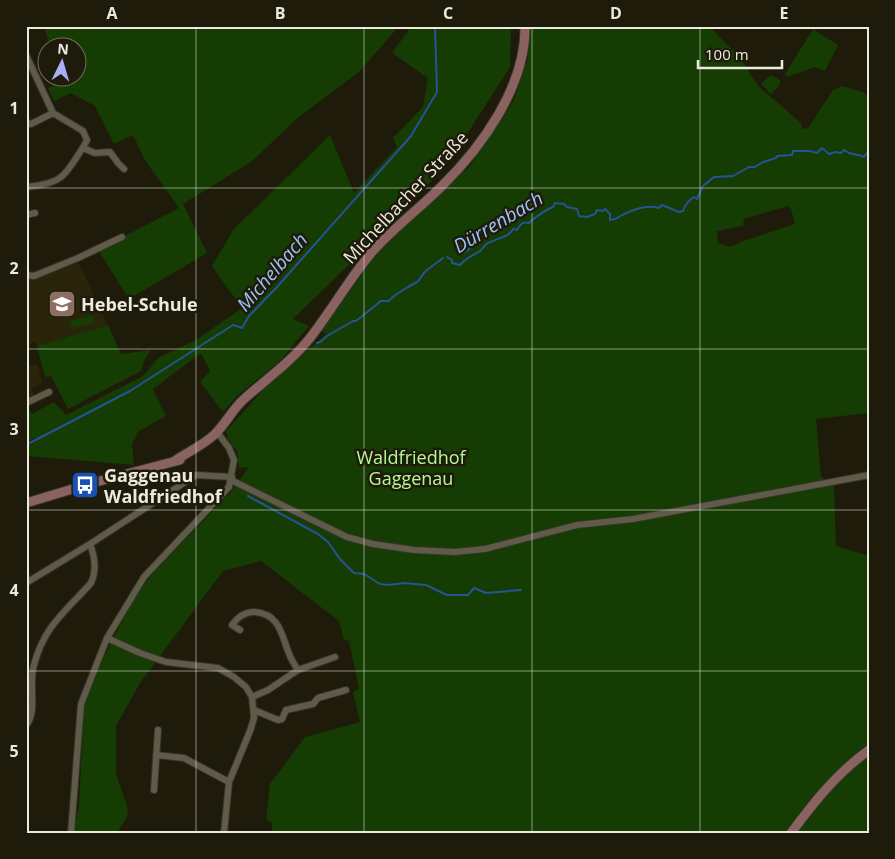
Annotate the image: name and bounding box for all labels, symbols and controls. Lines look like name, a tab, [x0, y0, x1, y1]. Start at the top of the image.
text: A	[106, 2, 118, 24]
text: B	[275, 2, 285, 24]
text: C	[443, 2, 453, 24]
text: D	[610, 2, 622, 24]
text: E	[780, 2, 789, 24]
north arrow	[38, 38, 88, 88]
scale bar	[698, 38, 781, 70]
text: N	[57, 39, 70, 59]
text: 100 m	[705, 44, 749, 64]
text: 1	[9, 97, 19, 119]
street label: Michelbacher Straße	[337, 126, 473, 268]
water label: Dürrenbach	[448, 185, 548, 259]
water label: Michelbach	[231, 227, 313, 317]
text: 2	[9, 257, 19, 279]
school or university icon: Hebel-Schule	[47, 289, 77, 319]
place label: Hebel-Schule	[81, 292, 198, 316]
text: 3	[9, 418, 19, 440]
park label: Waldfriedhof Gaggenau	[356, 445, 467, 490]
place label: Gaggenau Waldfriedhof	[104, 463, 223, 508]
bus stop icon: Gaggenau Waldfriedhof	[70, 470, 100, 500]
text: 4	[9, 579, 19, 601]
text: 5	[9, 740, 19, 762]

